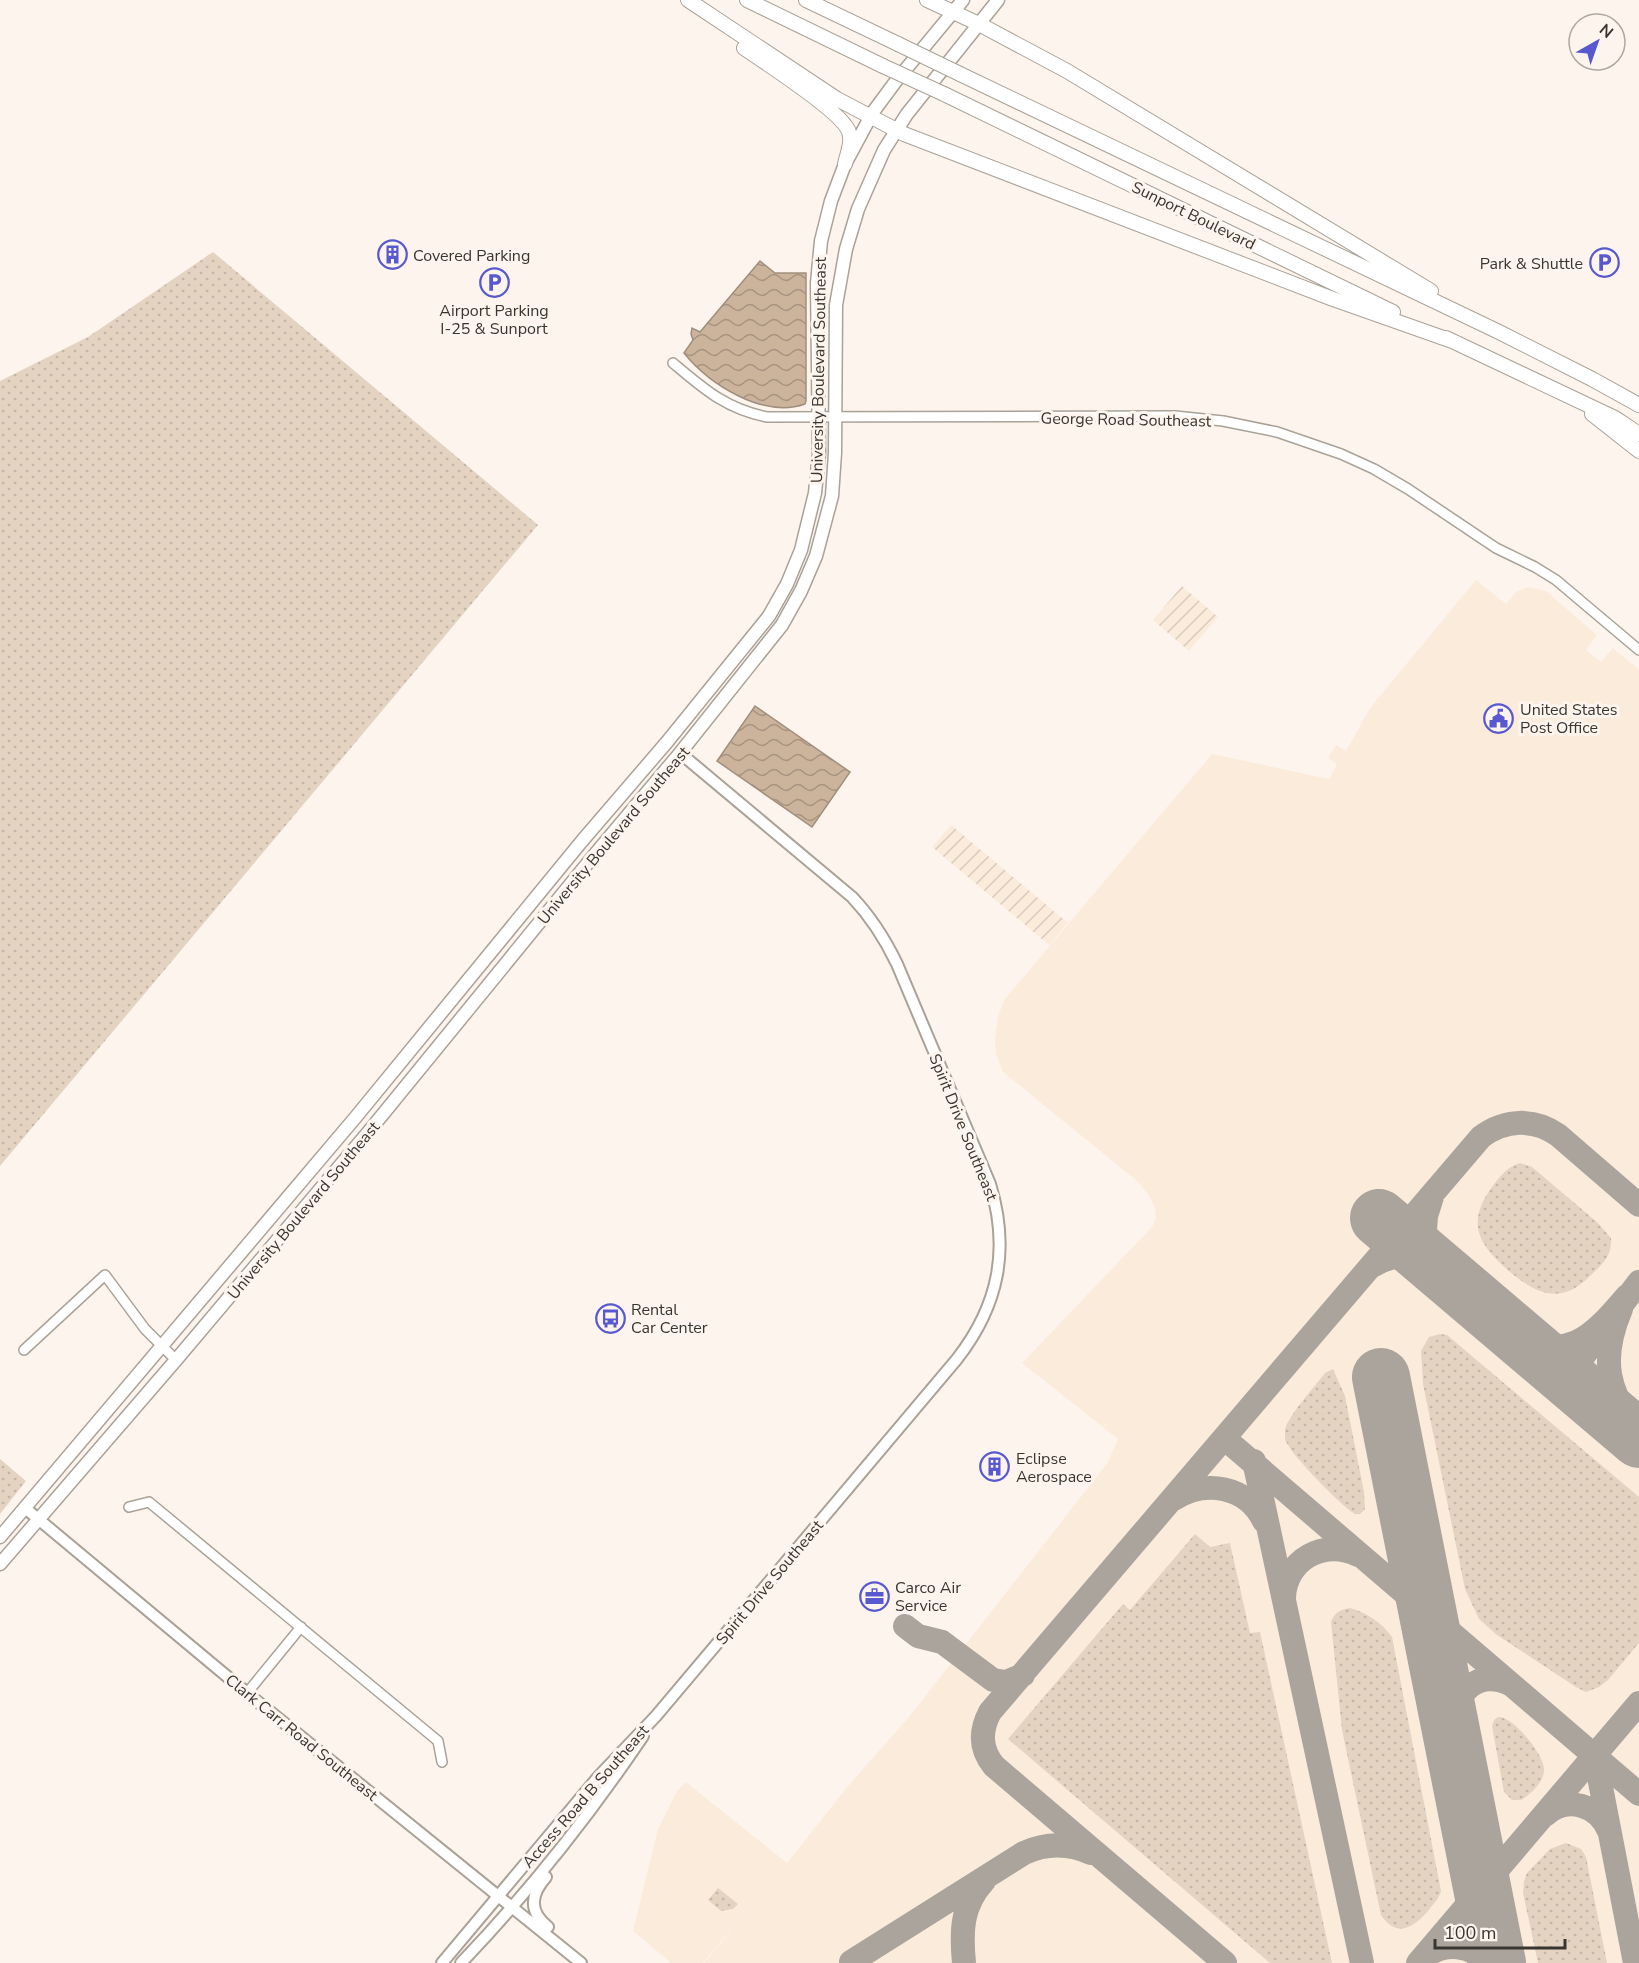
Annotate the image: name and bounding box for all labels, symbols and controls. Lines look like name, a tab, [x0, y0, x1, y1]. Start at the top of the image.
north arrow	[1567, 12, 1627, 72]
text: N	[1594, 19, 1618, 44]
street label: Sunport Boulevard	[1128, 176, 1259, 255]
building icon: Covered Parking	[376, 239, 408, 271]
place label: Covered Parking	[413, 245, 530, 267]
parking icon: Park & Shuttle	[1588, 247, 1620, 279]
place label: Park & Shuttle	[1480, 253, 1583, 275]
street label: University Boulevard Southeast	[806, 256, 832, 483]
parking icon: Airport Parking I-25 & Sunport	[478, 266, 510, 298]
place label: Airport Parking I-25 & Sunport	[439, 300, 549, 340]
street label: George Road Southeast	[1040, 408, 1212, 432]
place label: United States Post Office	[1520, 699, 1618, 739]
public building icon: United States Post Office	[1483, 702, 1515, 734]
street label: University Boulevard Southeast	[533, 742, 695, 929]
street label: Spirit Drive Southeast	[924, 1051, 1003, 1205]
street label: University Boulevard Southeast	[223, 1117, 385, 1304]
place label: Rental Car Center	[631, 1299, 708, 1339]
bus stop icon: Rental Car Center	[594, 1302, 626, 1334]
place label: Eclipse Aerospace	[1016, 1448, 1092, 1488]
building icon: Eclipse Aerospace	[979, 1451, 1011, 1483]
street label: Spirit Drive Southeast	[711, 1515, 829, 1650]
place label: Carco Air Service	[895, 1577, 961, 1617]
office icon: Carco Air Service	[858, 1580, 890, 1612]
street label: Clark Carr Road Southeast	[220, 1669, 383, 1806]
street label: Access Road B Southeast	[517, 1720, 654, 1873]
scale bar	[1435, 1912, 1566, 1950]
text: 100 m	[1444, 1921, 1496, 1945]

